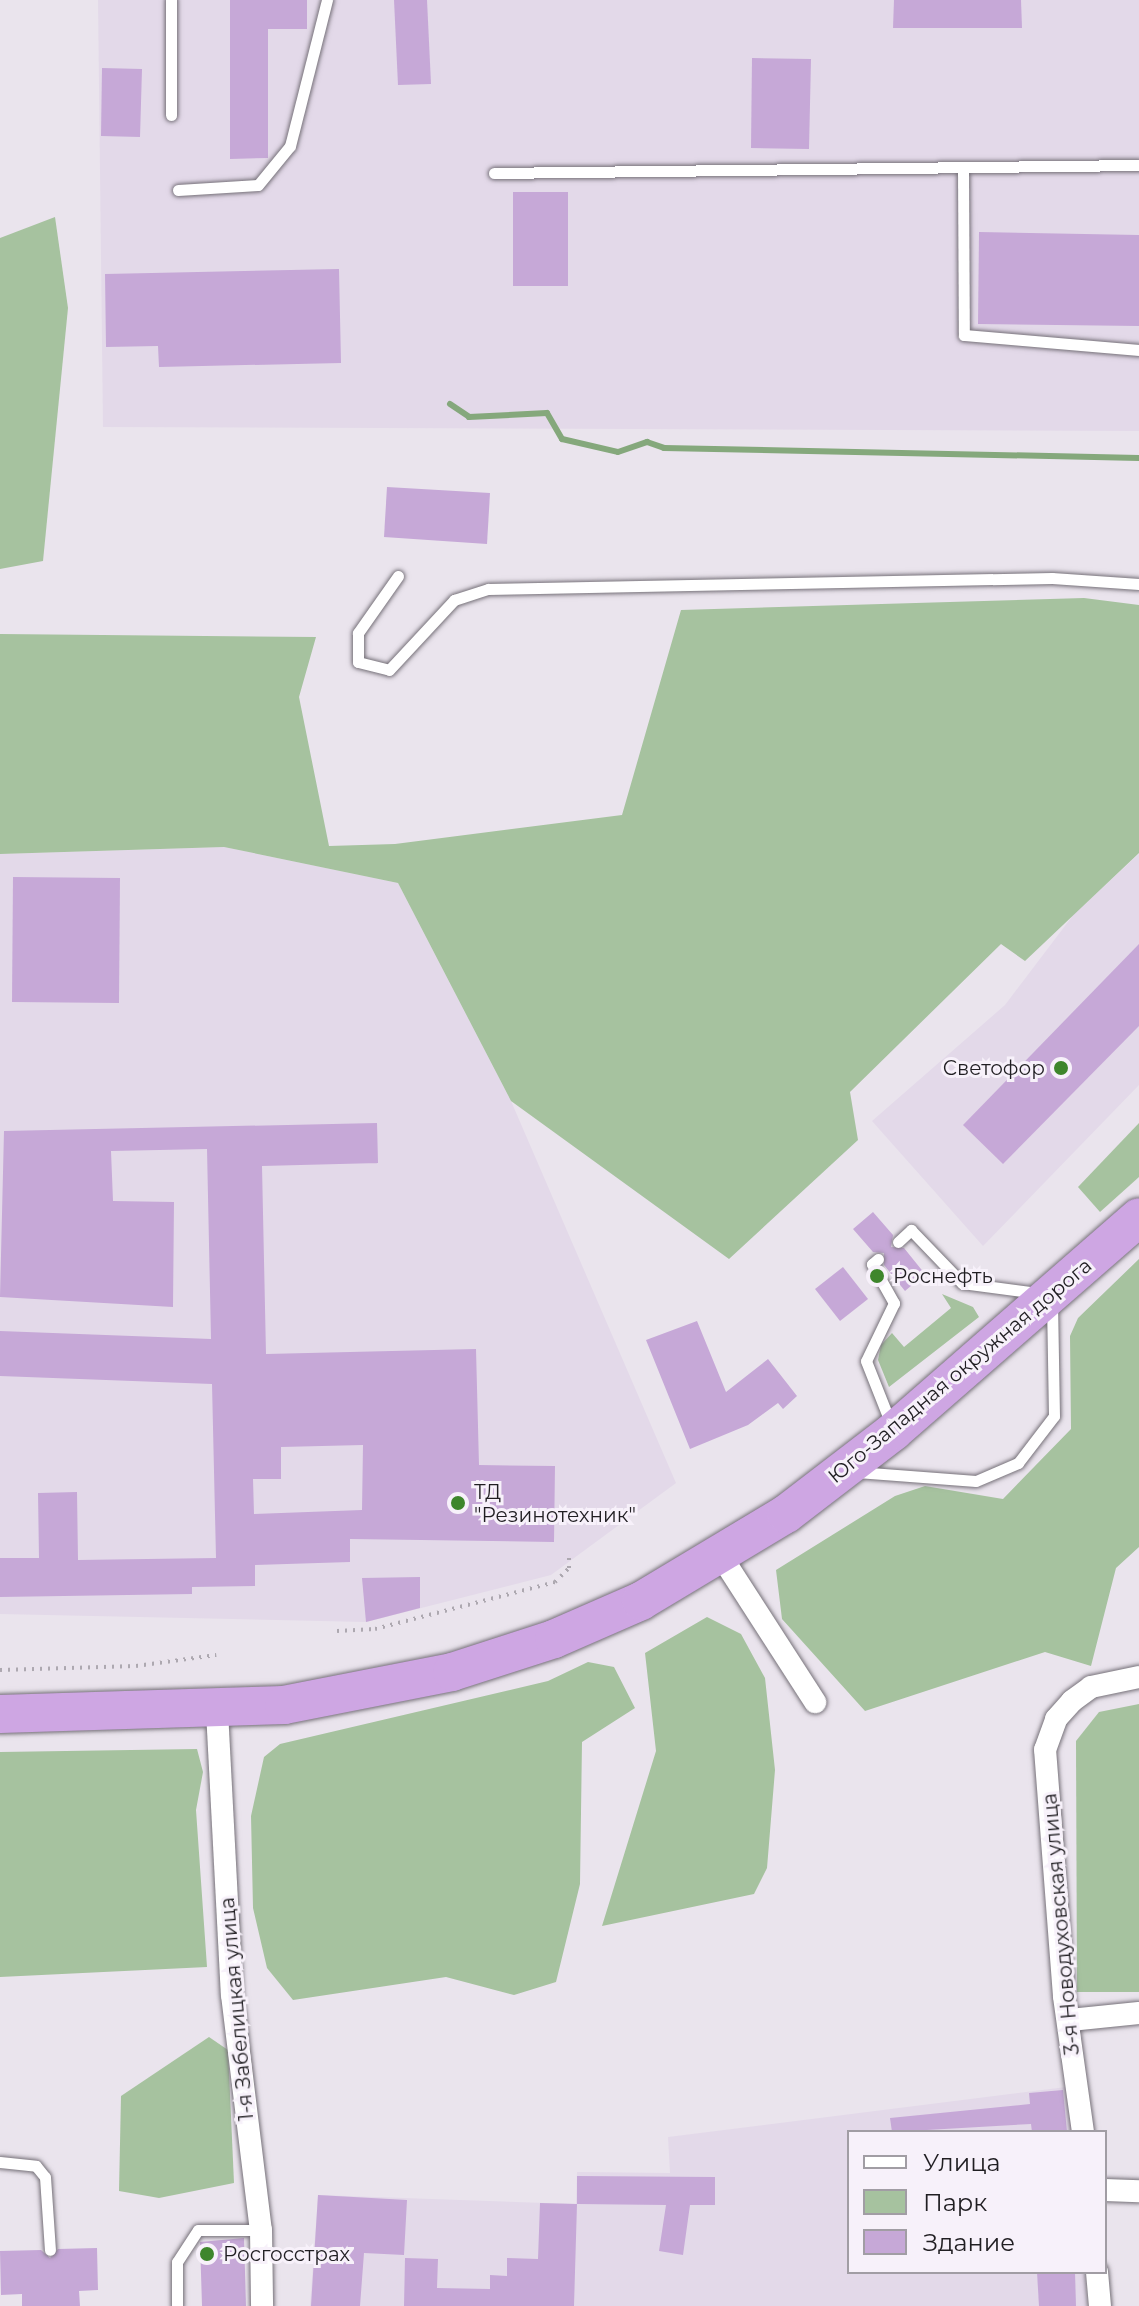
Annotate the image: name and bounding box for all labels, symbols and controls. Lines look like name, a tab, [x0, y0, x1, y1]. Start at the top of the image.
place label: Светофор	[943, 1056, 1045, 1080]
marker: Светофор	[1052, 1059, 1070, 1077]
street label: Юго-Западная окружная дорога	[823, 1254, 1097, 1488]
place label: Роснефть	[893, 1264, 993, 1288]
marker: Роснефть	[868, 1267, 886, 1285]
place label: ТД "Резинотехник"	[474, 1480, 636, 1527]
marker: ТД "Резинотехник"	[449, 1494, 467, 1512]
street label: 3-я Новодуховская улица	[1038, 1792, 1084, 2056]
street label: 1-я Забелицкая улица	[215, 1896, 259, 2122]
legend	[847, 2130, 1107, 2274]
text: Улица	[923, 2148, 1001, 2177]
text: Парк	[923, 2188, 987, 2217]
text: Здание	[923, 2228, 1015, 2257]
place label: Росгосстрах	[223, 2242, 350, 2266]
marker: Росгосстрах	[198, 2245, 216, 2263]

